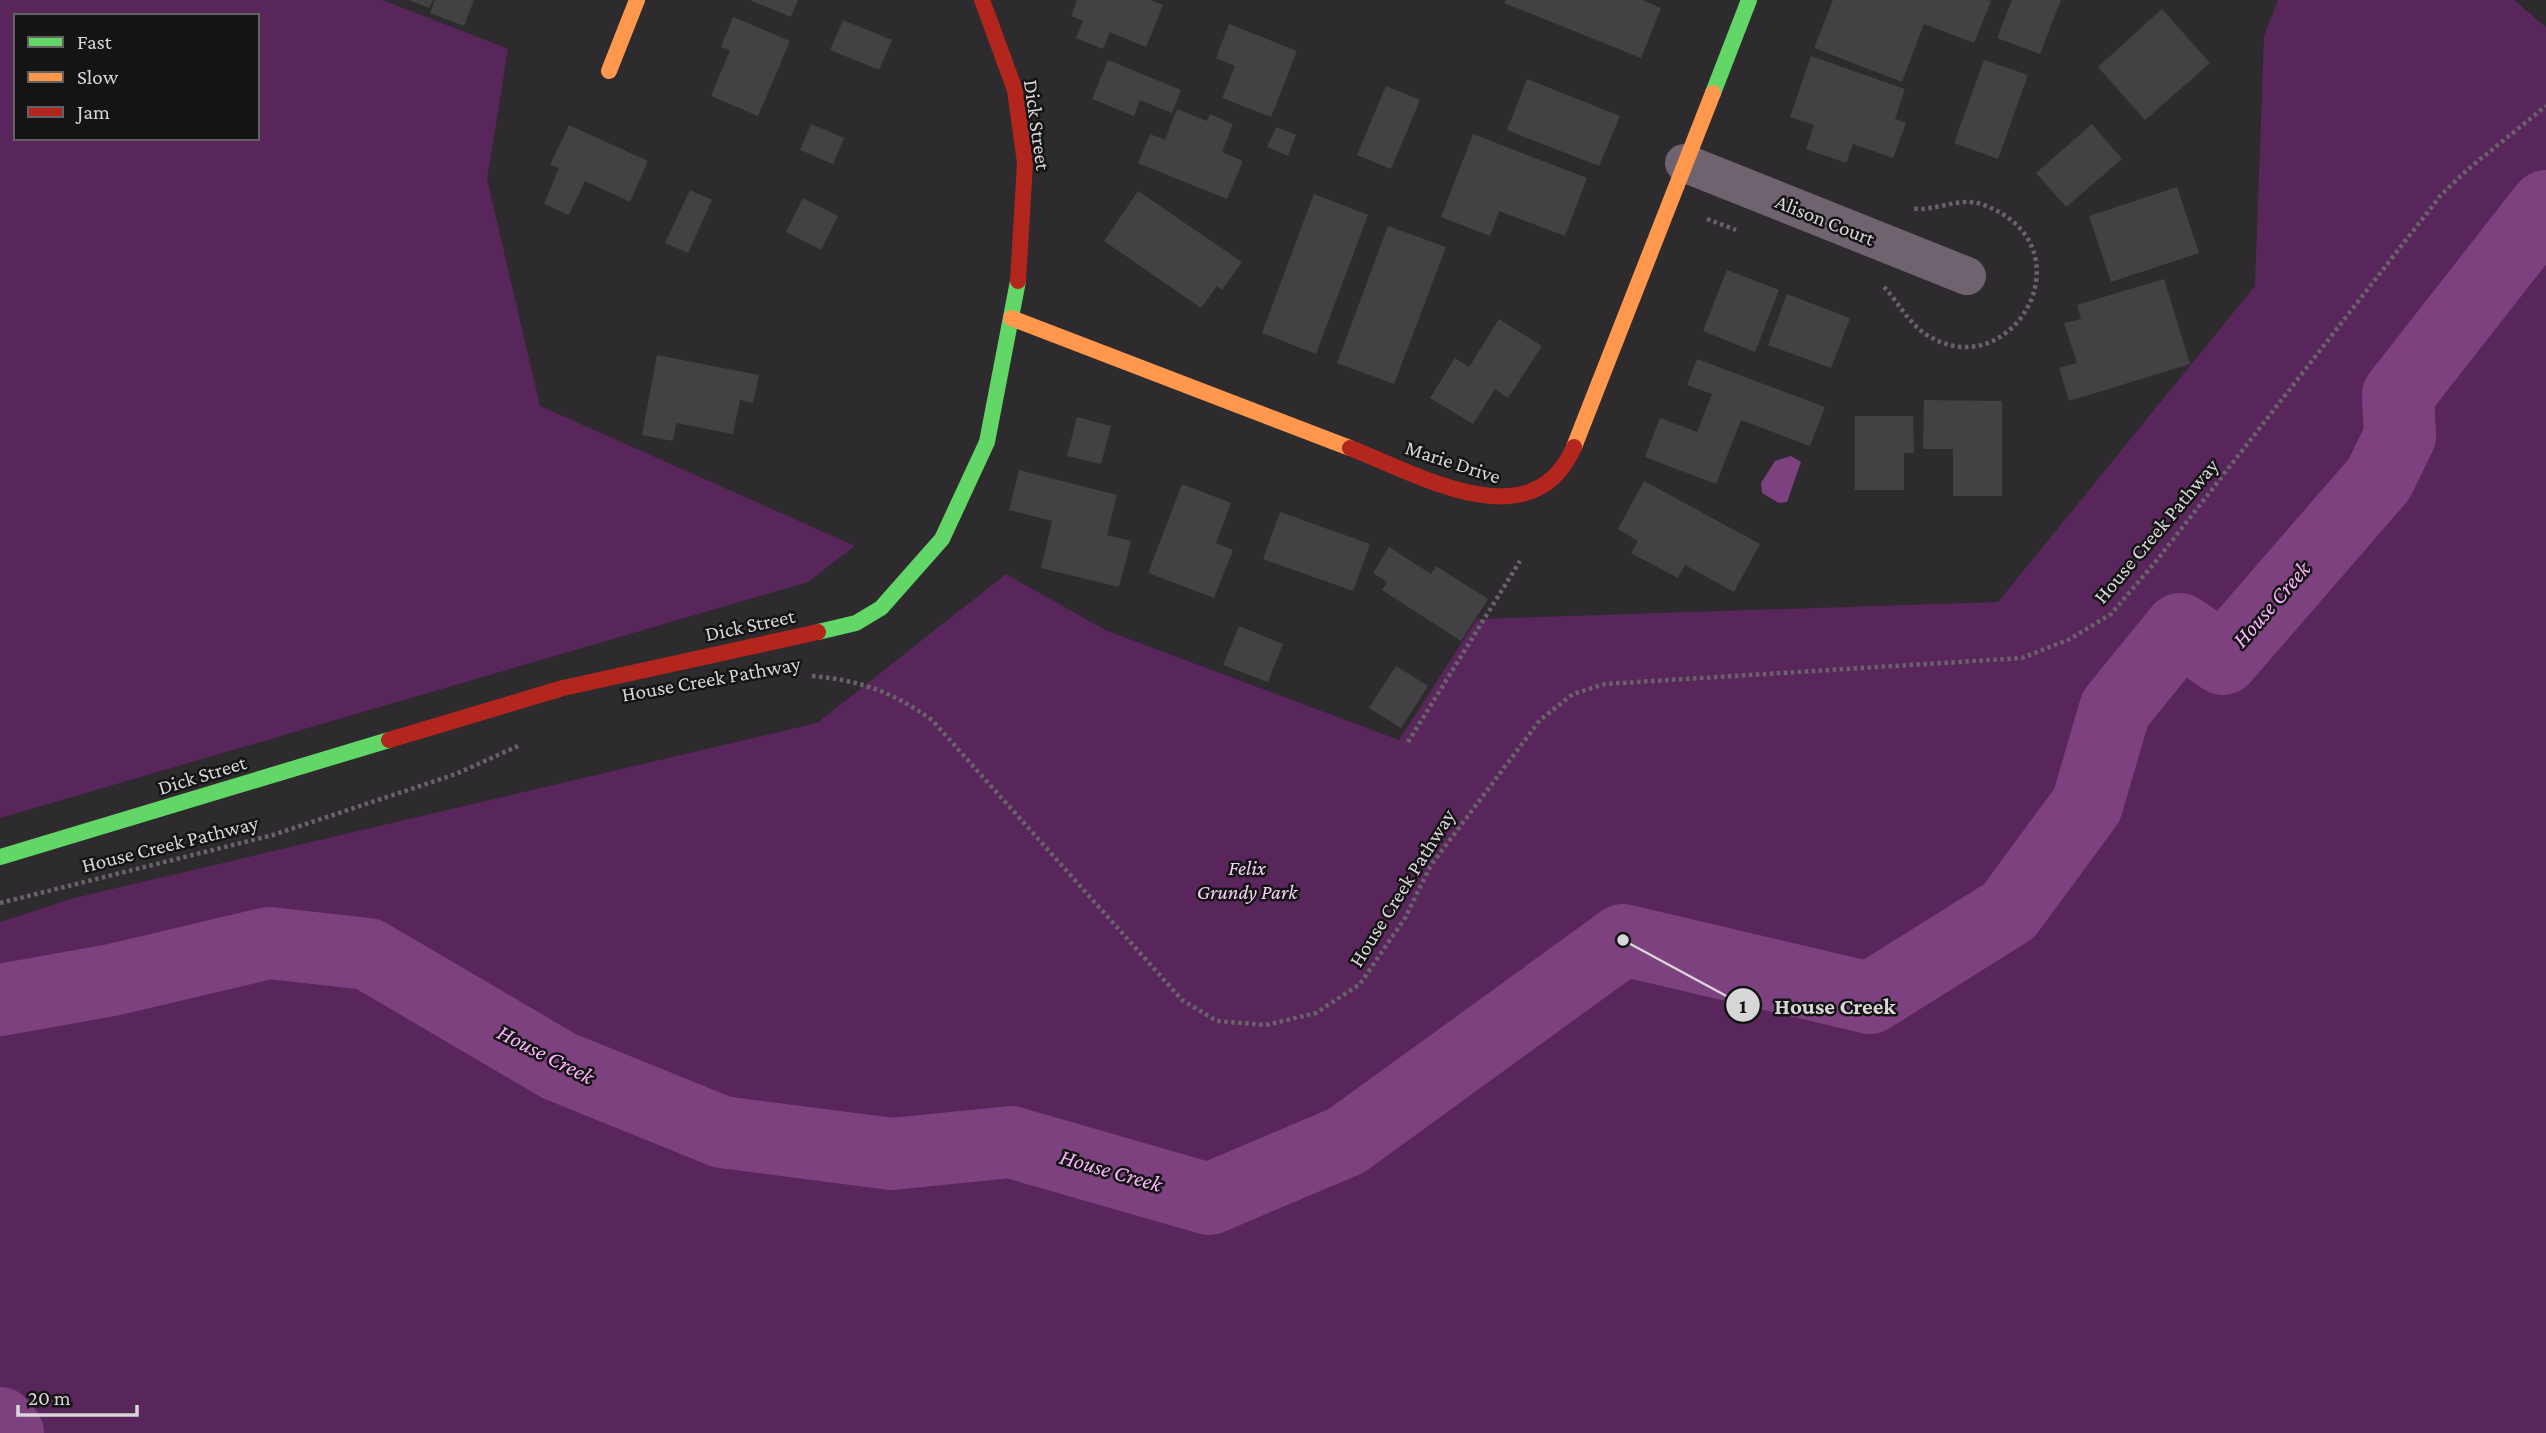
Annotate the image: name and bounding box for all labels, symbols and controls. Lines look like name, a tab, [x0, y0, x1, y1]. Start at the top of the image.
legend	[14, 14, 259, 140]
text: Fast	[77, 30, 113, 54]
text: Slow	[77, 65, 119, 89]
street label: Dick Street	[1019, 78, 1055, 173]
text: Jam	[75, 100, 110, 124]
street label: Alison Court	[1772, 189, 1879, 251]
street label: Marie Drive	[1402, 435, 1504, 489]
street label: House Creek Pathway	[2089, 454, 2224, 608]
water label: House Creek	[2227, 555, 2316, 652]
street label: Dick Street	[703, 604, 798, 646]
street label: House Creek Pathway	[620, 651, 803, 707]
street label: Dick Street	[155, 750, 250, 800]
street label: House Creek Pathway	[1344, 804, 1460, 971]
street label: House Creek Pathway	[79, 810, 261, 878]
park label: Felix Grundy Park	[1197, 856, 1298, 904]
callout: House Creek	[1725, 983, 1910, 1027]
text: House Creek	[1774, 993, 1896, 1019]
text: 1	[1739, 994, 1747, 1018]
water label: House Creek	[493, 1019, 600, 1090]
water label: House Creek	[1057, 1143, 1166, 1197]
scale bar	[18, 1374, 136, 1418]
text: 20 m	[28, 1386, 71, 1410]

